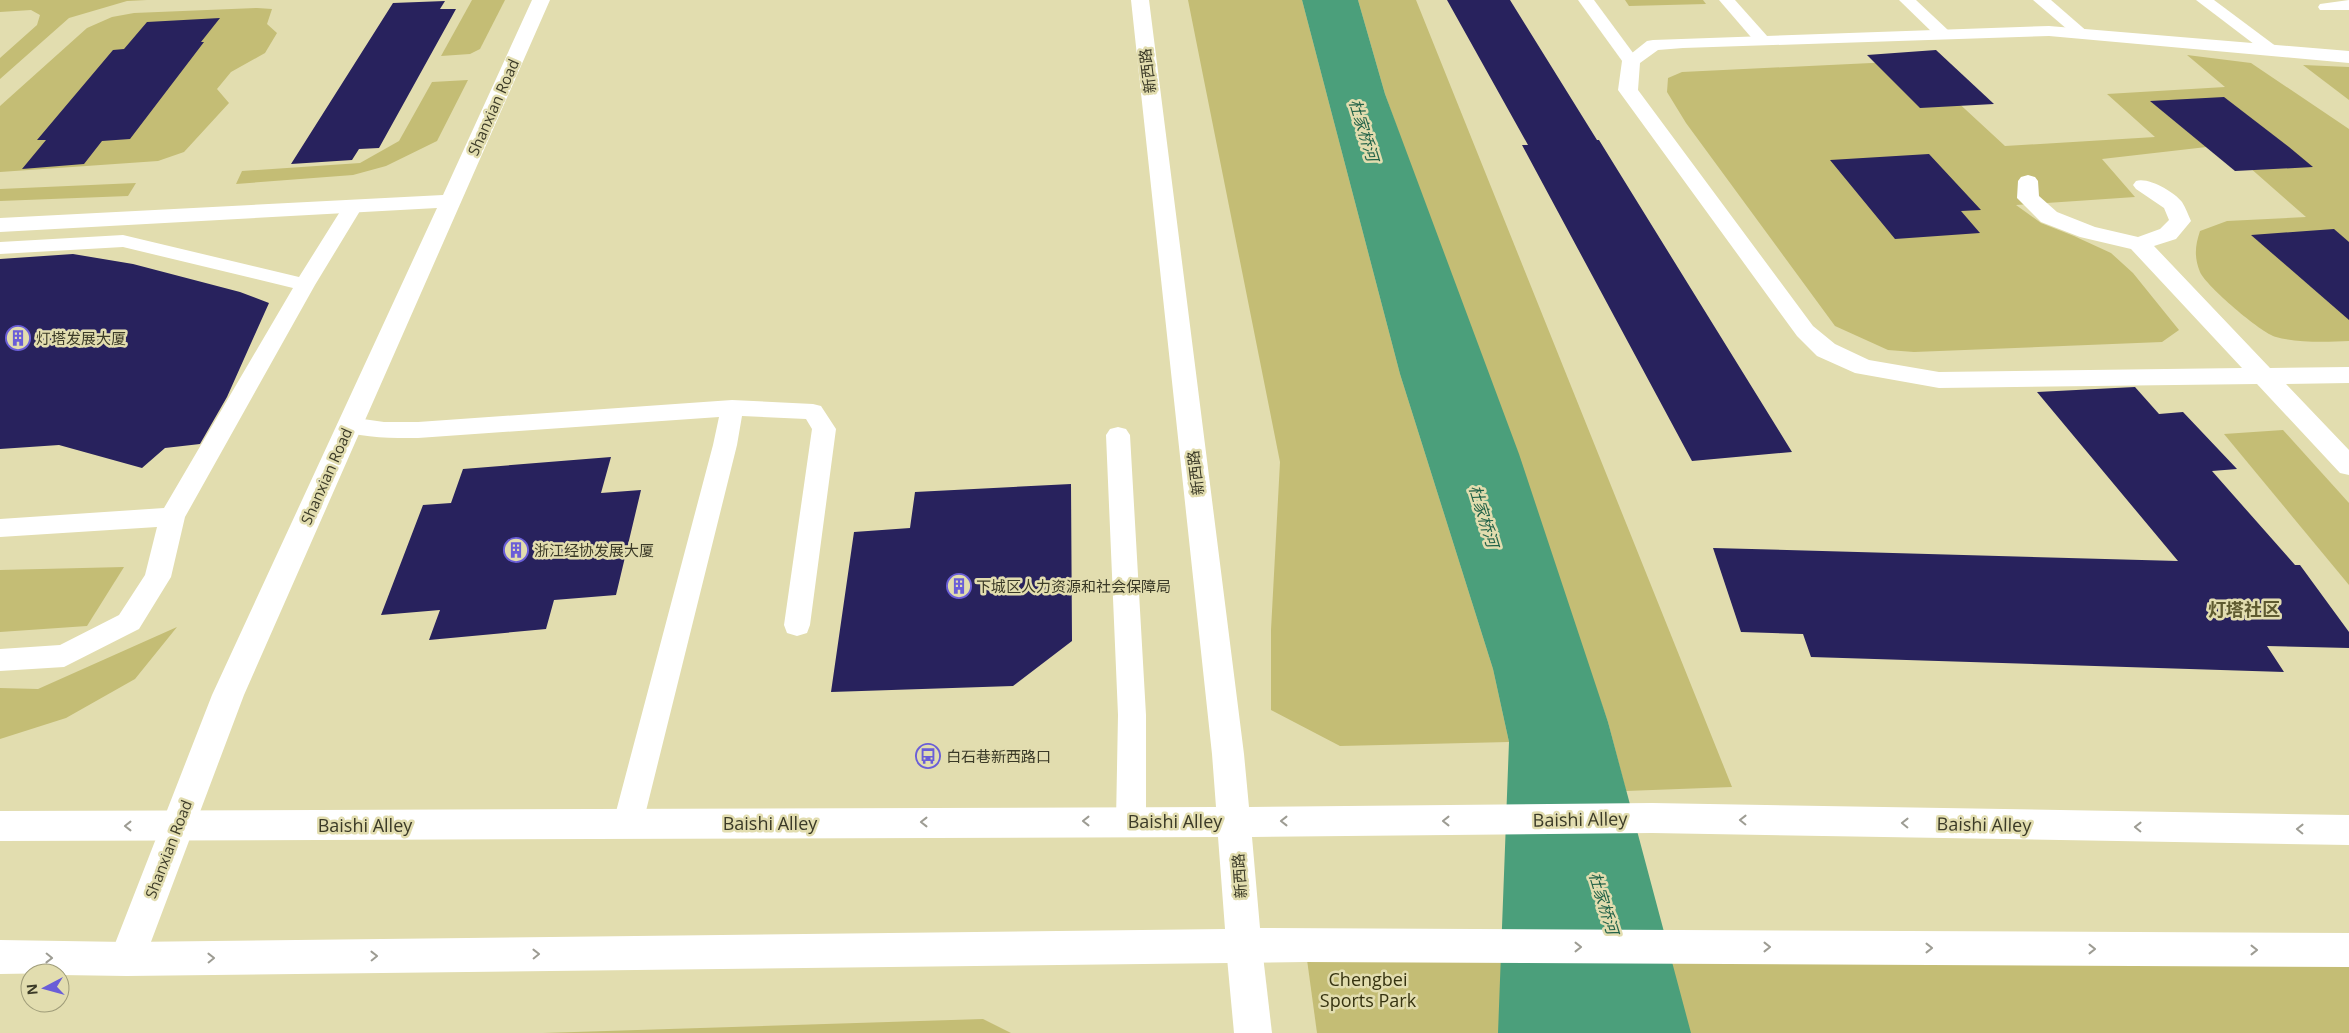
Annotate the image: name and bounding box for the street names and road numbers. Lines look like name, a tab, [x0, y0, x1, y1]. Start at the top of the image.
street label: 新西路	[1134, 47, 1160, 95]
street label: Shanxian Road	[463, 56, 523, 158]
street label: Shanxian Road	[296, 425, 356, 527]
street label: 新西路	[1182, 449, 1208, 497]
street label: Shanxian Road	[140, 797, 196, 901]
street label: Baishi Alley	[1532, 806, 1628, 832]
street label: Baishi Alley	[1128, 809, 1223, 833]
street label: Baishi Alley	[723, 811, 818, 835]
street label: Baishi Alley	[1936, 811, 2032, 837]
street label: Baishi Alley	[318, 813, 413, 837]
street label: 新西路	[1227, 853, 1251, 899]

